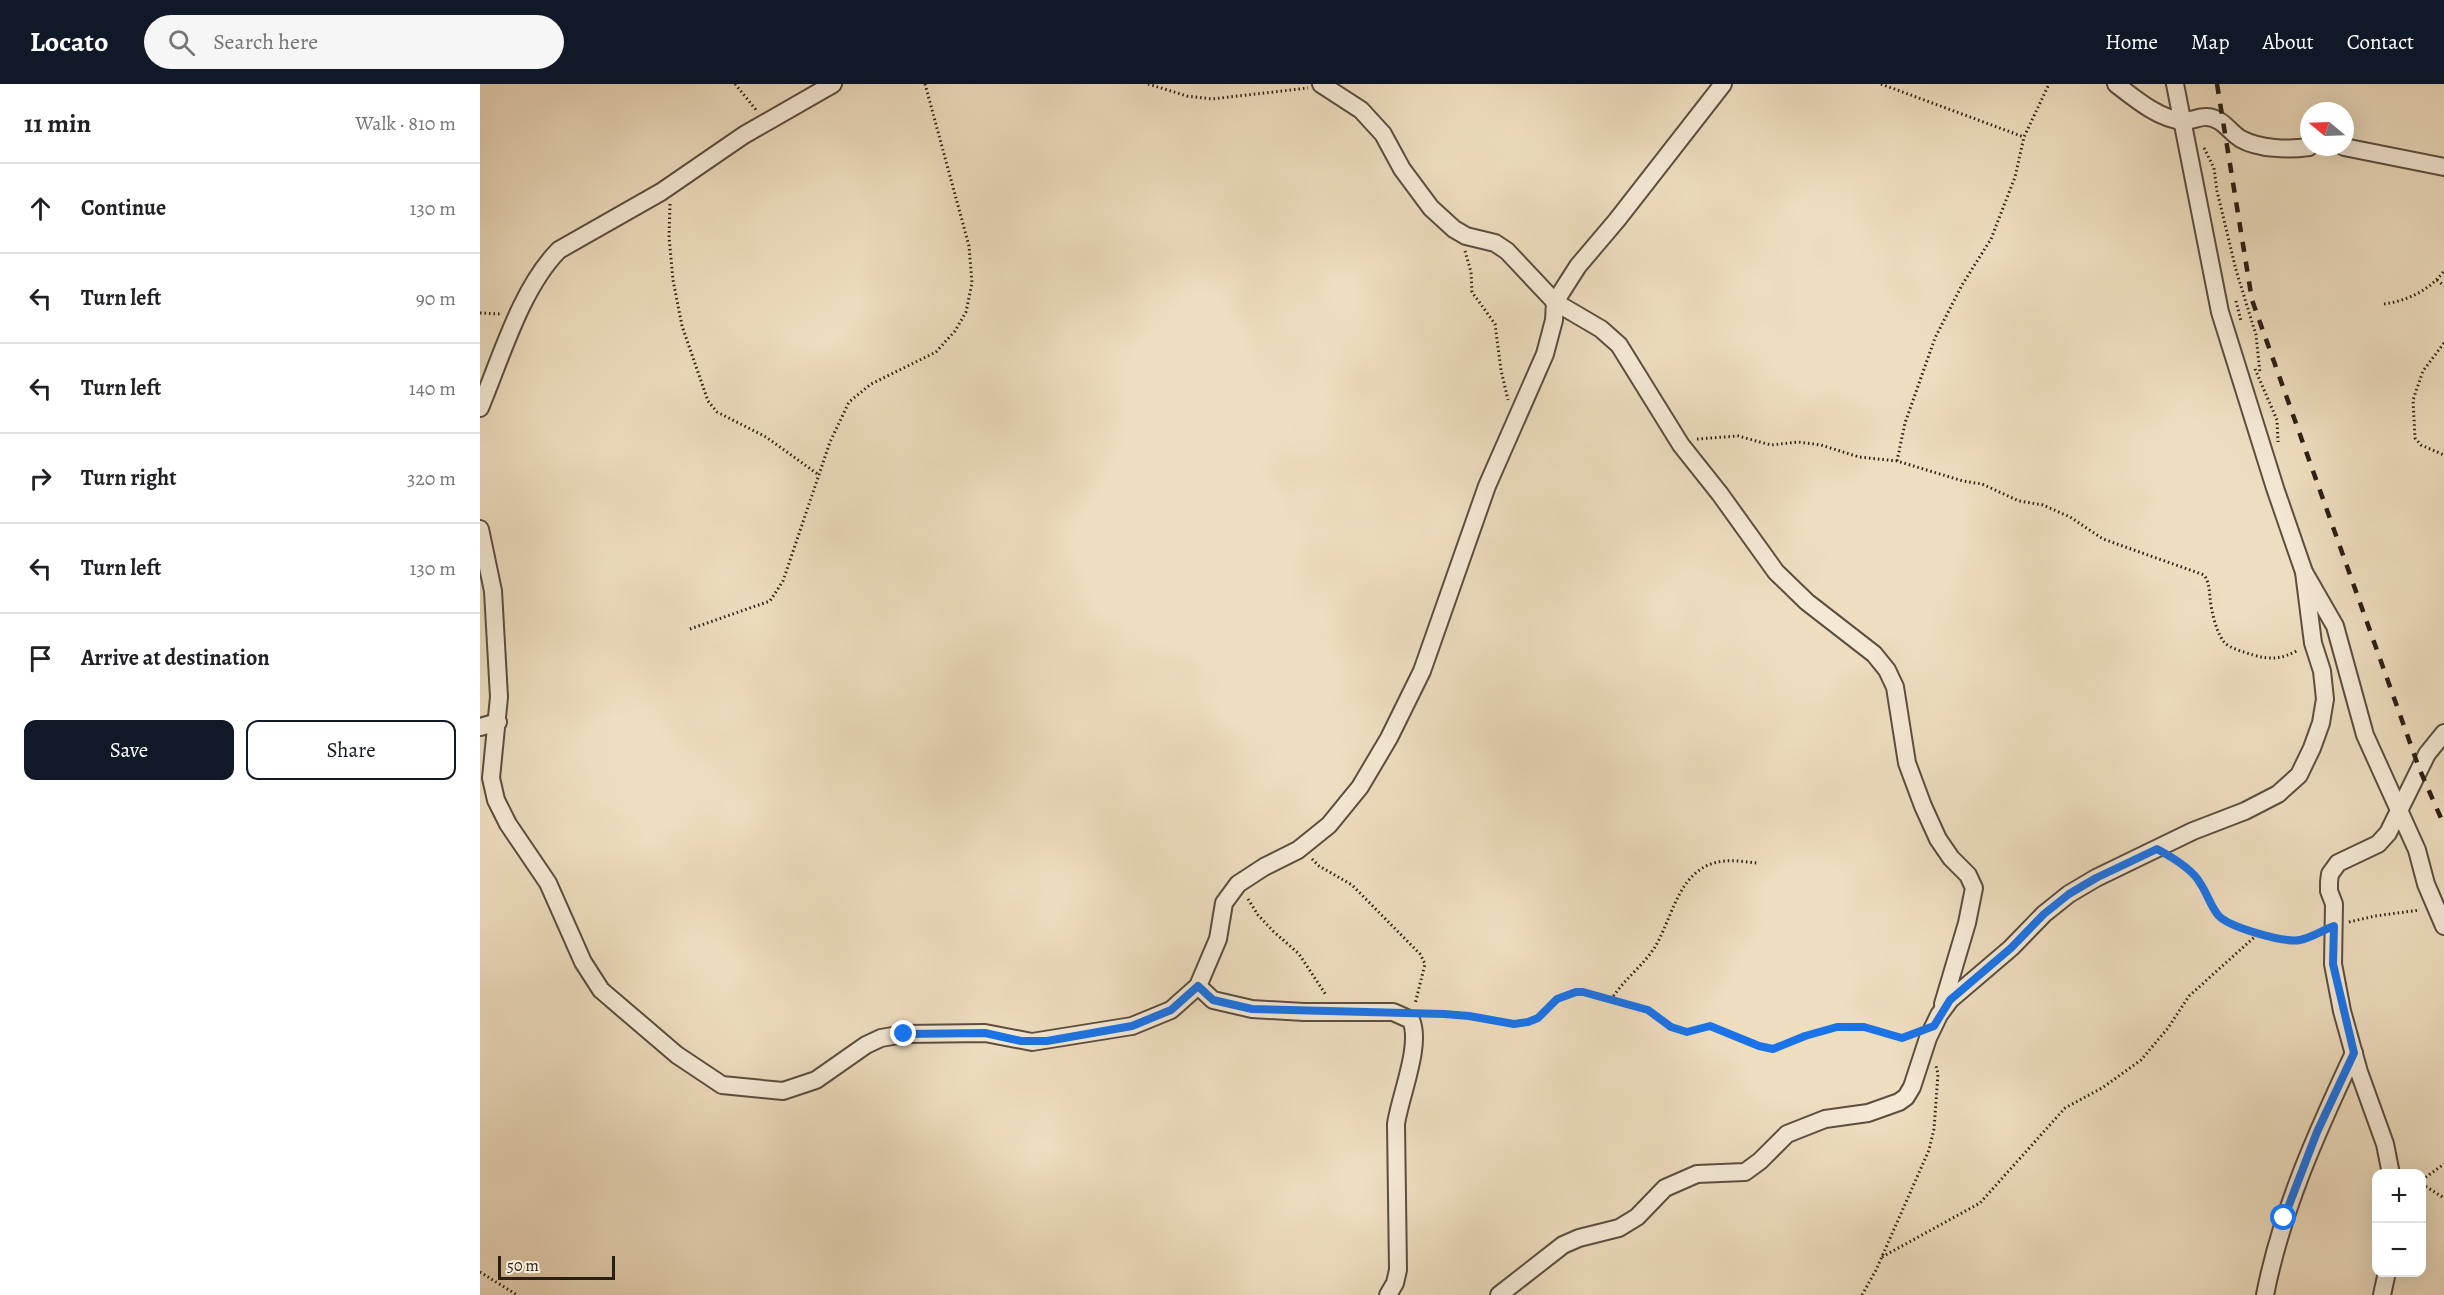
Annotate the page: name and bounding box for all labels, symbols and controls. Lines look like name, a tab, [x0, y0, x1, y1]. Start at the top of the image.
search box	[144, 15, 564, 69]
text: Locato	[30, 23, 108, 61]
icon: search	[165, 26, 198, 59]
text: Search here	[213, 27, 318, 57]
text: Home	[2105, 28, 2158, 56]
text: Map	[2191, 28, 2229, 56]
text: About	[2262, 28, 2314, 56]
text: Contact	[2347, 28, 2414, 56]
north arrow	[2300, 102, 2354, 156]
text: 11 min	[24, 106, 91, 141]
text: Walk · 810 m	[355, 110, 456, 137]
icon: ahead	[24, 192, 57, 225]
text: Continue	[81, 193, 166, 223]
text: 130 m	[410, 195, 456, 222]
icon: left	[24, 282, 57, 315]
text: Turn left	[81, 283, 161, 313]
text: 90 m	[416, 285, 456, 312]
icon: left	[24, 372, 57, 405]
text: Turn left	[81, 373, 161, 403]
text: 140 m	[409, 375, 456, 402]
icon: right	[24, 462, 57, 495]
text: Turn right	[81, 463, 177, 493]
text: 320 m	[407, 465, 456, 492]
icon: left	[24, 552, 57, 585]
text: Turn left	[81, 553, 161, 583]
text: 130 m	[410, 555, 456, 582]
icon: arrive	[24, 642, 57, 675]
text: Arrive at destination	[81, 643, 270, 673]
button: Save	[24, 720, 234, 780]
button: Share	[246, 720, 456, 780]
route end	[890, 1020, 916, 1046]
map controls	[2372, 1169, 2426, 1277]
button: +	[2372, 1169, 2426, 1223]
route start	[2270, 1204, 2296, 1230]
button: −	[2372, 1223, 2426, 1277]
scale bar	[498, 1253, 615, 1280]
text: 50 m	[507, 1255, 539, 1277]

